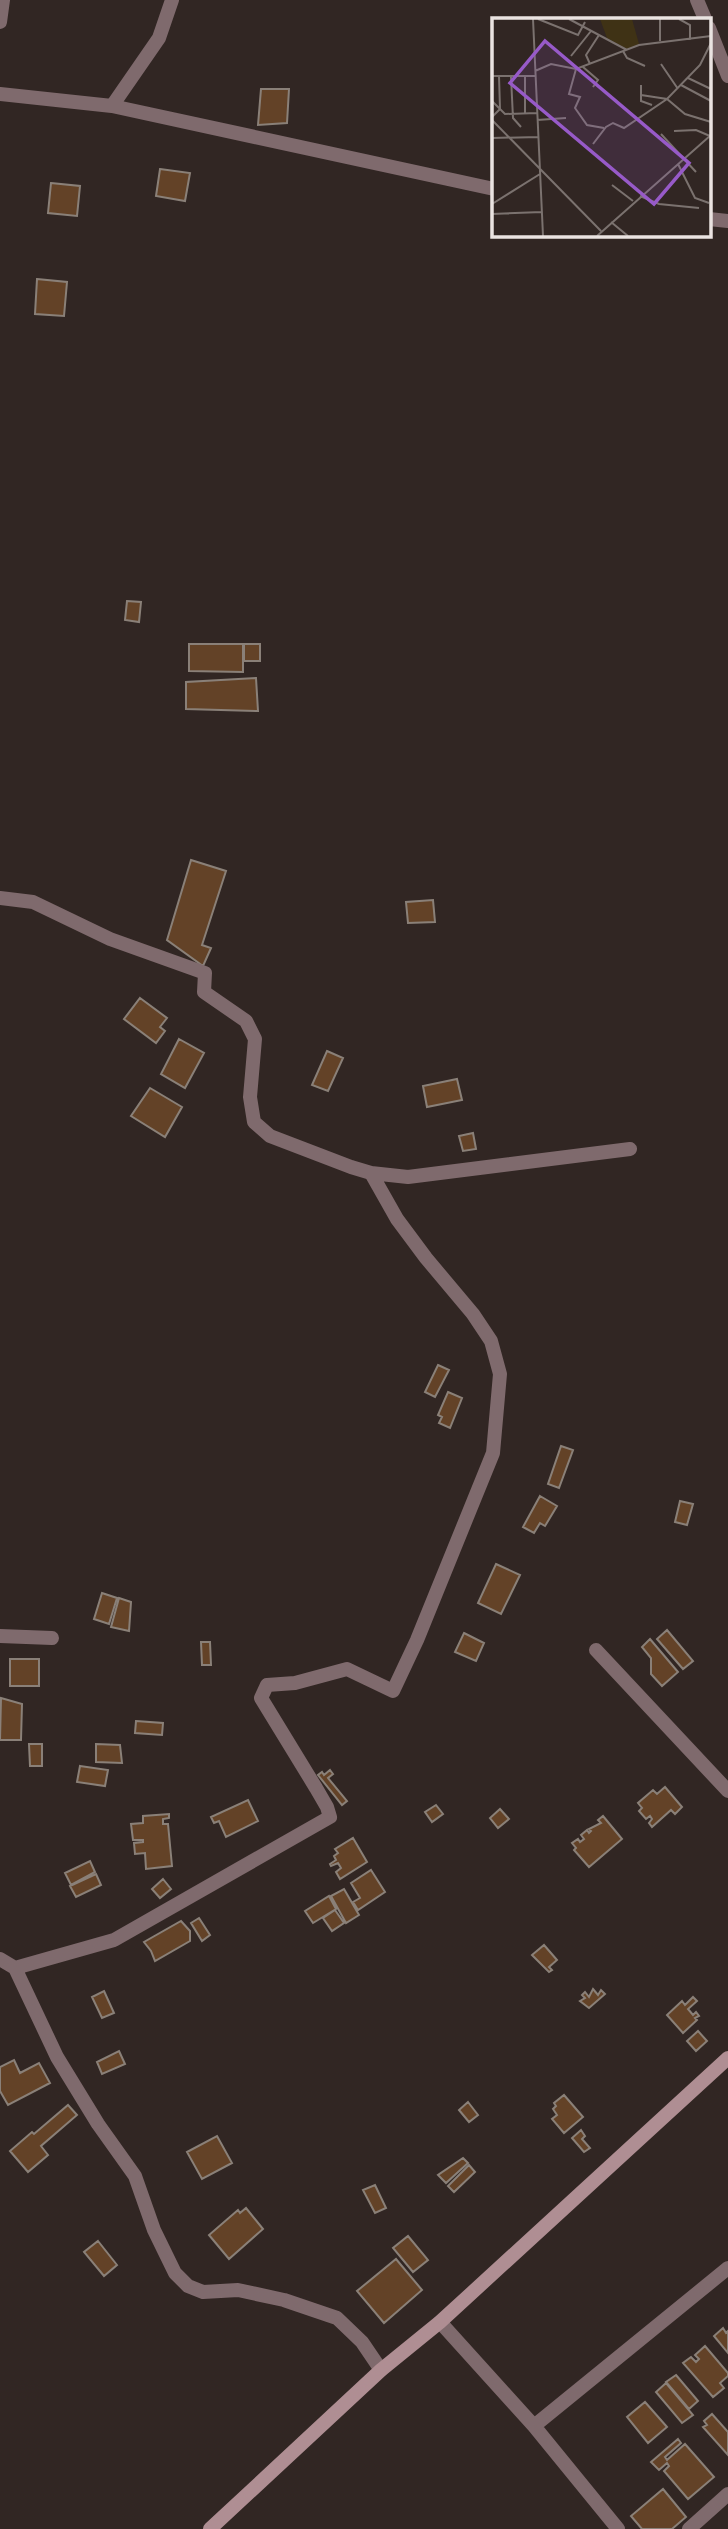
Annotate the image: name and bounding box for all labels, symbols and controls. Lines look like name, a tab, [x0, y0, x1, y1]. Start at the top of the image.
inset map	[492, 18, 710, 236]

